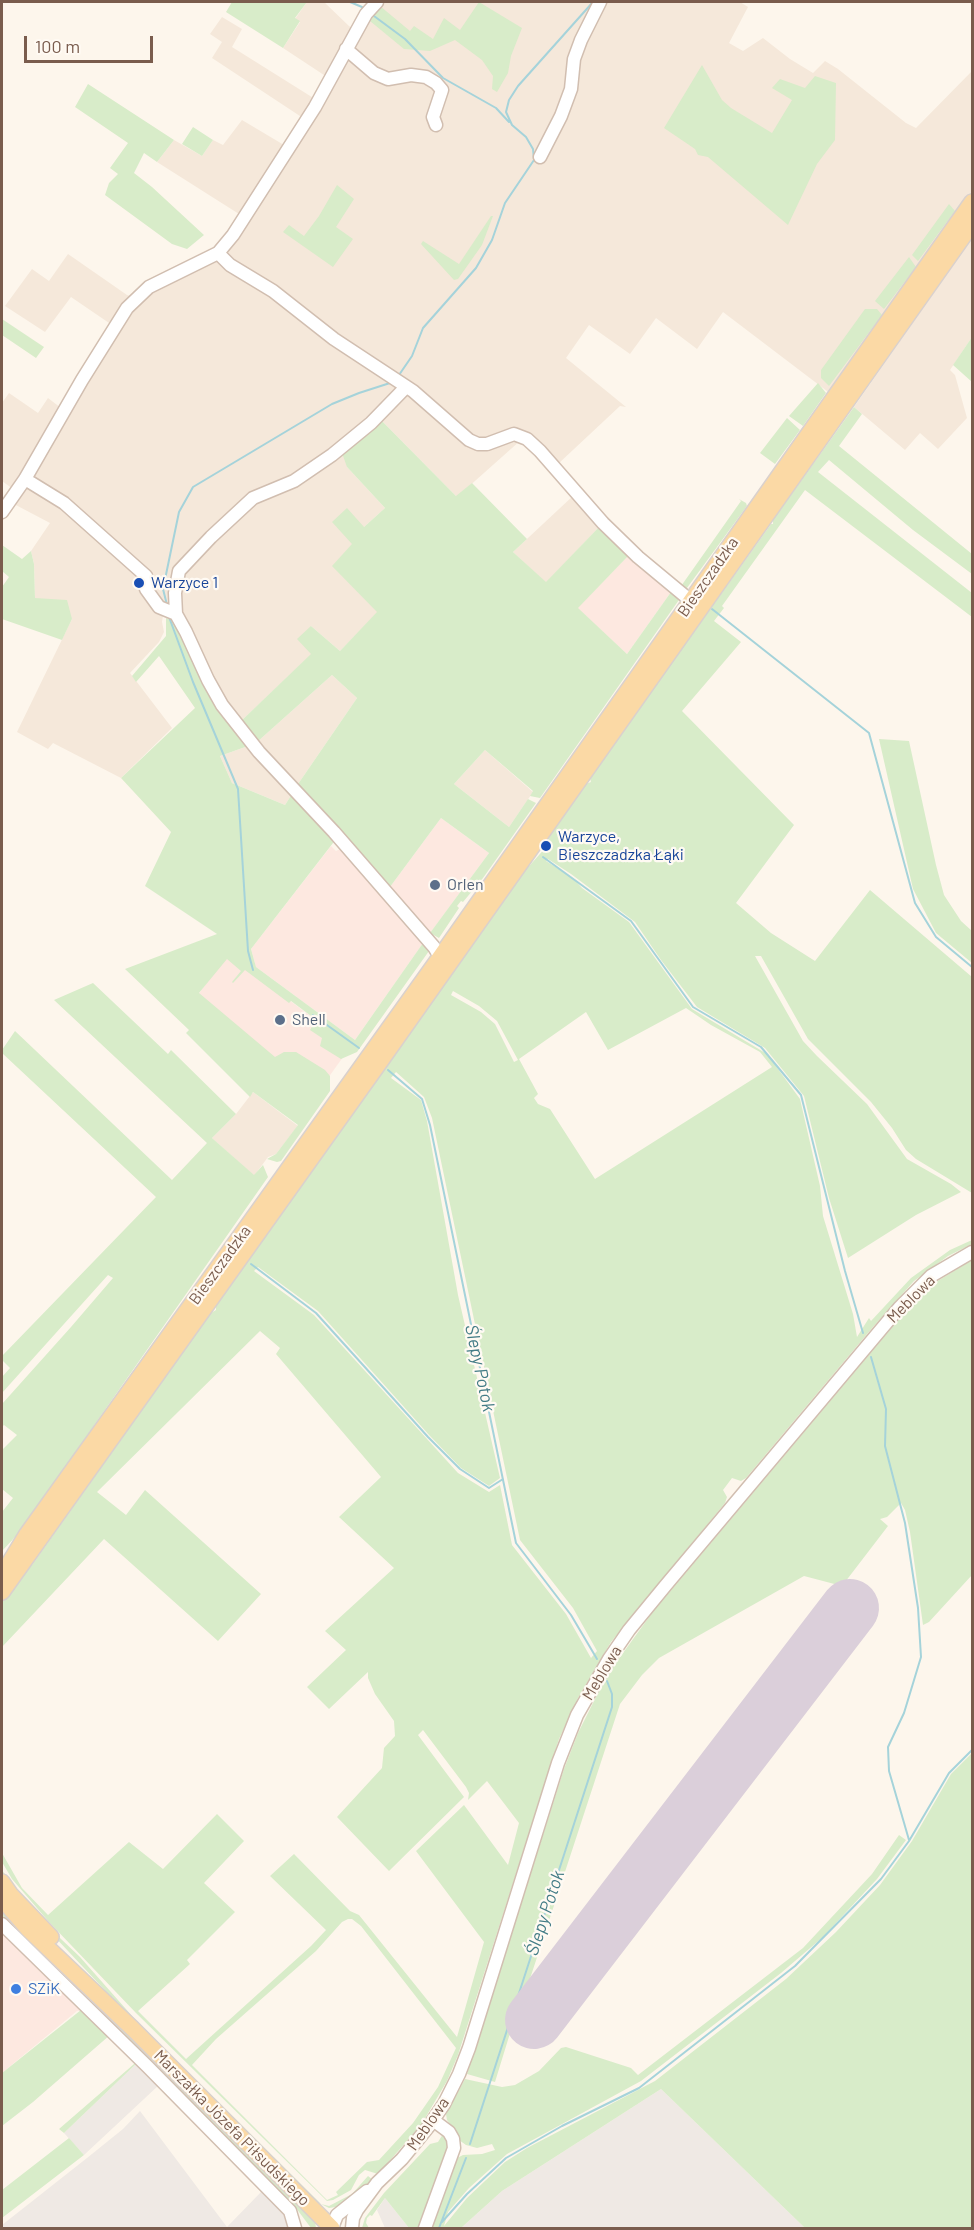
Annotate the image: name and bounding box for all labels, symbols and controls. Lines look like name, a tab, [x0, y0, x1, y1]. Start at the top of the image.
scale bar	[27, 24, 156, 62]
text: 100 m	[35, 35, 80, 57]
street label: Bieszczadzka	[673, 533, 743, 621]
place label: Warzyce 1	[151, 573, 218, 593]
marker: Warzyce 1	[132, 576, 146, 590]
place label: Warzyce, Bieszczadzka Łąki	[558, 827, 684, 865]
marker: Warzyce, Bieszczadzka Łąki	[539, 839, 553, 853]
place label: Orlen	[447, 875, 484, 895]
marker: Orlen	[428, 878, 442, 892]
place label: Shell	[292, 1010, 326, 1030]
marker: Shell	[273, 1013, 287, 1027]
street label: Bieszczadzka	[185, 1222, 255, 1308]
street label: Meblowa	[883, 1271, 939, 1327]
water label: Ślepy Potok	[460, 1323, 500, 1413]
street label: Meblowa	[578, 1642, 626, 1704]
water label: Ślepy Potok	[521, 1868, 569, 1958]
place label: SZiK	[28, 1979, 60, 1999]
marker: SZiK	[9, 1982, 23, 1996]
street label: Marszałka Józefa Piłsudskiego	[150, 2046, 314, 2210]
street label: Meblowa	[403, 2094, 453, 2154]

